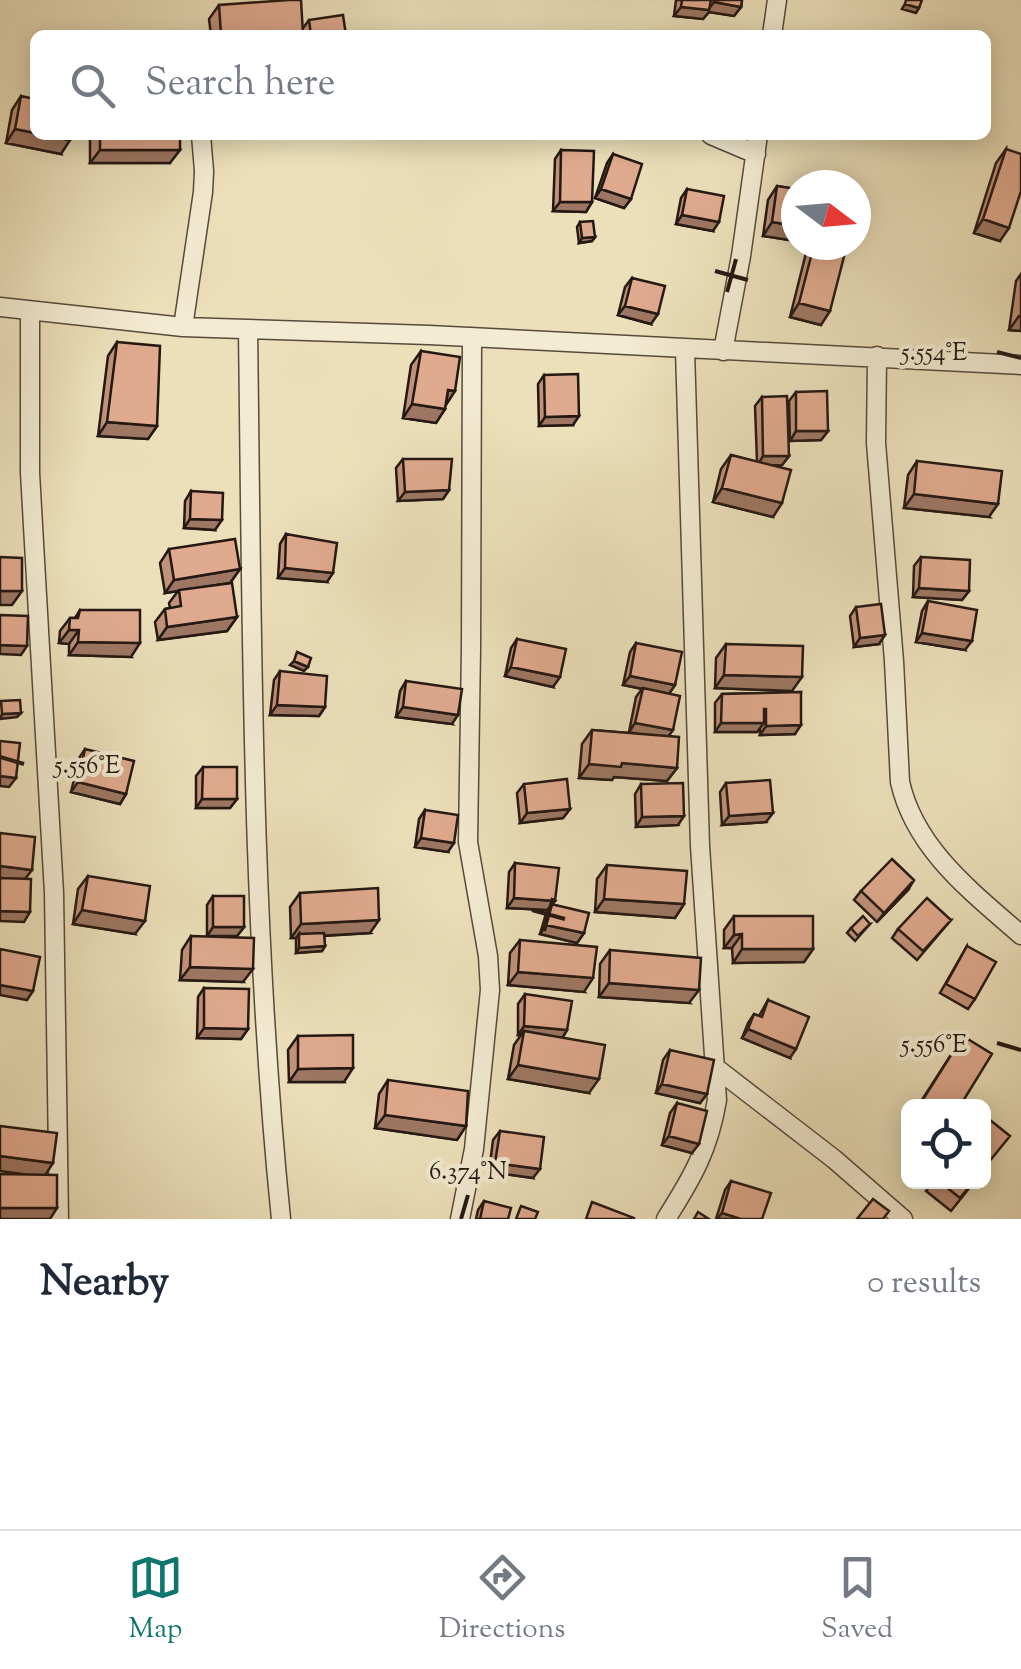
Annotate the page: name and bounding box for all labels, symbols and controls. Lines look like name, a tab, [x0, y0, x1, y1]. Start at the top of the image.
search box	[30, 30, 991, 140]
icon: search	[65, 58, 120, 113]
text: Search here	[145, 58, 336, 112]
north arrow	[781, 170, 871, 260]
text: 5.554°E	[899, 336, 967, 372]
text: 5.556°E	[52, 749, 120, 785]
text: 5.556°E	[899, 1028, 967, 1064]
map controls	[901, 1099, 991, 1189]
button: locate	[901, 1099, 991, 1189]
text: 6.374°N	[429, 1155, 507, 1191]
text: Nearby	[40, 1254, 169, 1314]
text: 0 results	[867, 1261, 981, 1307]
tab: Map	[128, 1550, 183, 1650]
tab: Directions	[439, 1550, 565, 1650]
tab: Saved	[821, 1550, 893, 1650]

